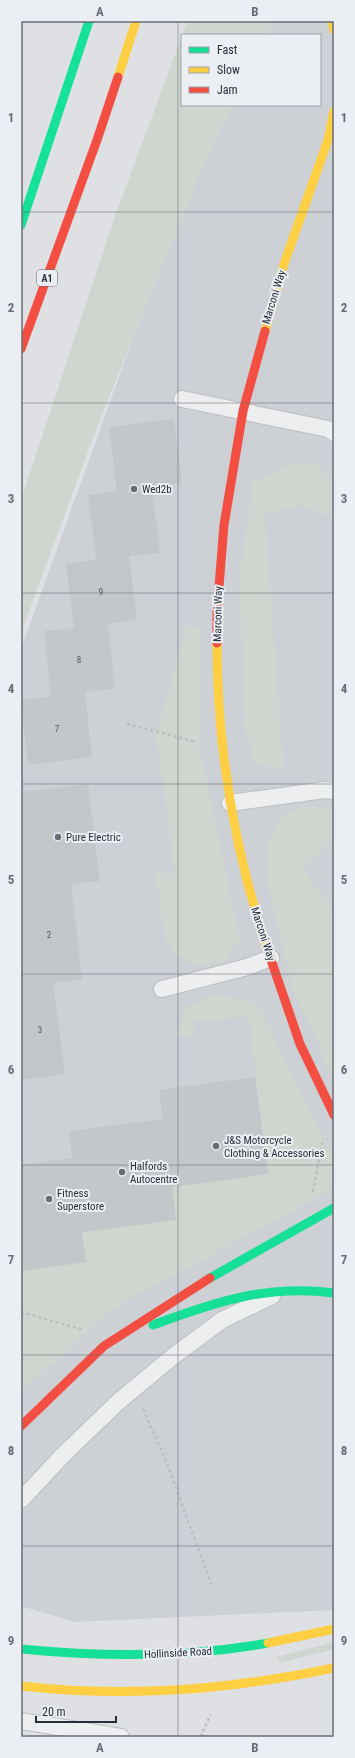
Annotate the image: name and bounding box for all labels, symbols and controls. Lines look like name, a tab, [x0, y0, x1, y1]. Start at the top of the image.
text: A	[96, 4, 104, 19]
text: B	[251, 4, 259, 19]
legend	[181, 34, 321, 106]
text: Fast	[217, 43, 238, 57]
text: Slow	[217, 63, 240, 77]
text: Jam	[217, 83, 238, 97]
text: 1	[8, 110, 14, 125]
text: 1	[341, 110, 347, 125]
street label: Marconi Way	[260, 268, 288, 326]
road number: A1	[37, 270, 57, 286]
text: 2	[8, 300, 15, 315]
text: 2	[341, 300, 348, 315]
place label: Wed2b	[142, 483, 172, 496]
marker: Wed2b	[129, 484, 139, 494]
text: 3	[8, 491, 14, 506]
text: 3	[341, 491, 347, 506]
street label: Marconi Way	[211, 586, 225, 642]
house number: 9	[99, 587, 103, 597]
house number: 8	[77, 655, 81, 665]
text: 4	[8, 681, 15, 696]
text: 4	[341, 681, 348, 696]
house number: 7	[55, 724, 60, 734]
place label: Pure Electric	[66, 831, 121, 844]
marker: Pure Electric	[53, 832, 63, 842]
text: 5	[8, 872, 15, 887]
text: 5	[341, 872, 348, 887]
street label: Marconi Way	[248, 905, 278, 963]
house number: 2	[47, 930, 52, 940]
house number: 3	[38, 1025, 42, 1035]
text: 6	[8, 1062, 15, 1077]
text: 6	[341, 1062, 348, 1077]
place label: J&S Motorcycle Clothing & Accessories	[224, 1134, 324, 1160]
marker: J&S Motorcycle Clothing & Accessories	[211, 1141, 221, 1151]
place label: Halfords Autocentre	[130, 1160, 178, 1186]
marker: Halfords Autocentre	[117, 1167, 127, 1177]
place label: Fitness Superstore	[57, 1187, 104, 1213]
marker: Fitness Superstore	[44, 1194, 54, 1204]
text: 7	[8, 1252, 15, 1267]
text: 7	[341, 1252, 348, 1267]
text: 8	[8, 1443, 14, 1458]
text: 8	[341, 1443, 347, 1458]
text: 9	[8, 1633, 14, 1648]
text: 9	[341, 1633, 347, 1648]
street label: Hollinside Road	[144, 1645, 212, 1661]
scale bar	[36, 1698, 116, 1724]
text: 20 m	[42, 1705, 66, 1719]
text: A	[96, 1740, 104, 1755]
text: B	[251, 1740, 259, 1755]

